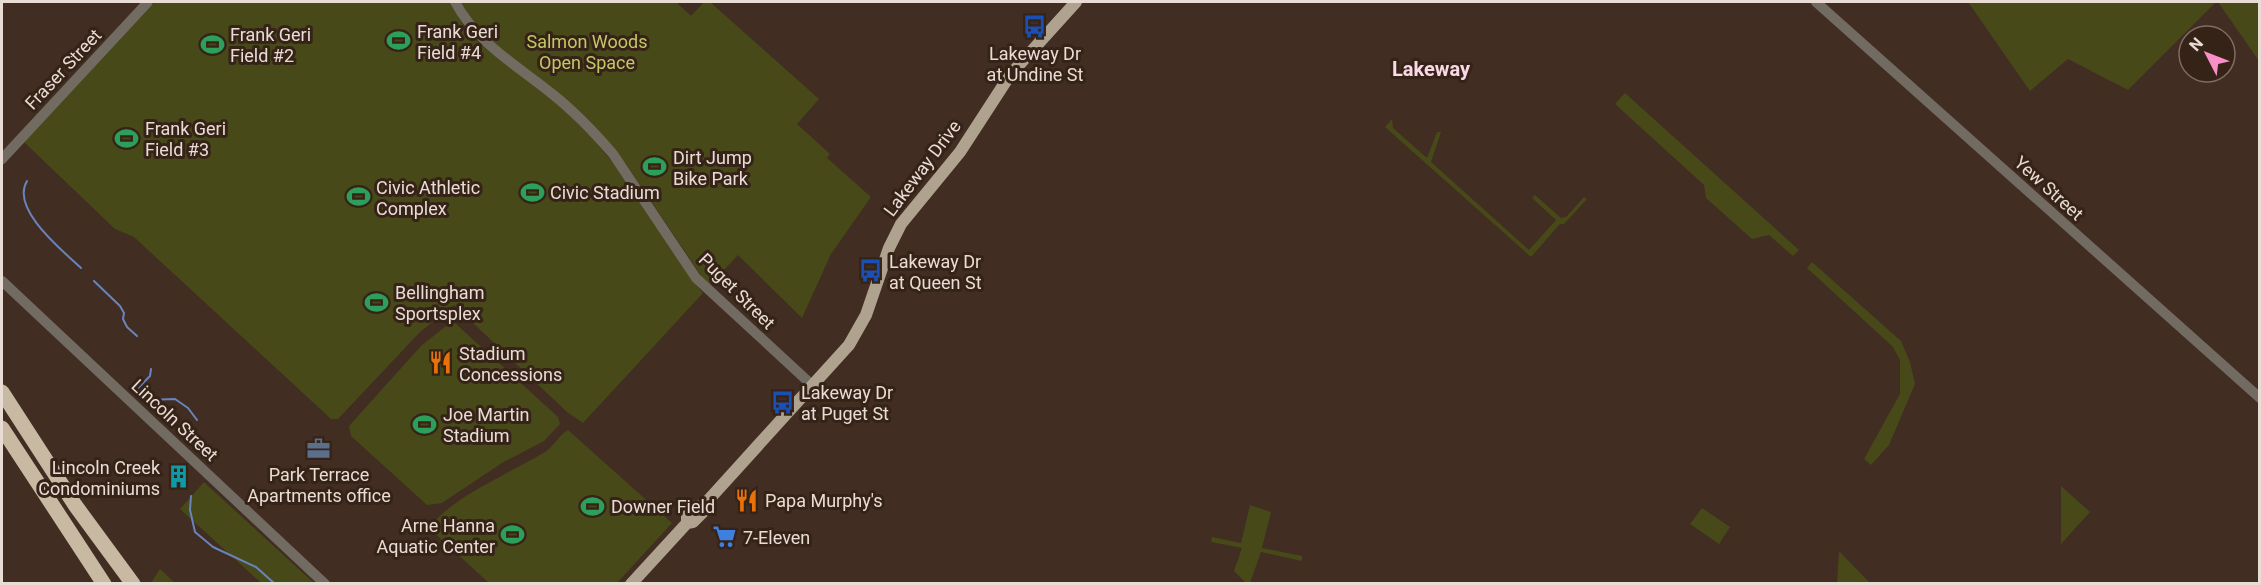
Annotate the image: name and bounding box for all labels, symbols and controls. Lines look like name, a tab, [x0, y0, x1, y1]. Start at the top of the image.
bus stop icon: Lakeway Dr at Undine St	[1022, 14, 1048, 40]
place label: Frank Geri Field #4	[417, 21, 498, 63]
street label: Fraser Street	[20, 24, 106, 114]
place label: Frank Geri Field #2	[230, 24, 311, 66]
north arrow	[2177, 24, 2237, 84]
sports icon: Frank Geri Field #4	[386, 28, 412, 54]
sports icon: Frank Geri Field #2	[199, 31, 225, 57]
park label: Salmon Woods Open Space	[527, 31, 647, 73]
text: N	[2185, 34, 2207, 55]
place label: Lakeway Dr at Undine St	[987, 43, 1084, 85]
district label: Lakeway	[1392, 57, 1471, 81]
street label: Lakeway Drive	[879, 116, 965, 220]
place label: Frank Geri Field #3	[145, 118, 226, 160]
sports icon: Frank Geri Field #3	[114, 125, 140, 151]
place label: Dirt Jump Bike Park	[673, 147, 752, 189]
street label: Yew Street	[2010, 152, 2088, 224]
sports icon: Dirt Jump Bike Park	[642, 154, 668, 180]
place label: Civic Athletic Complex	[376, 177, 480, 219]
sports icon: Civic Stadium	[519, 179, 545, 205]
place label: Civic Stadium	[550, 182, 660, 203]
sports icon: Civic Athletic Complex	[345, 184, 371, 210]
street label: Puget Street	[695, 249, 779, 333]
place label: Lakeway Dr at Queen St	[889, 251, 982, 293]
bus stop icon: Lakeway Dr at Queen St	[858, 258, 884, 284]
place label: Bellingham Sportsplex	[395, 282, 484, 324]
sports icon: Bellingham Sportsplex	[364, 289, 390, 315]
place label: Stadium Concessions	[459, 343, 562, 385]
restaurant icon: Stadium Concessions	[428, 350, 454, 376]
street label: Lincoln Street	[128, 375, 222, 465]
place label: Lakeway Dr at Puget St	[801, 382, 893, 424]
bus stop icon: Lakeway Dr at Puget St	[770, 389, 796, 415]
place label: Joe Martin Stadium	[443, 404, 529, 446]
sports icon: Joe Martin Stadium	[412, 411, 438, 437]
office icon: Park Terrace Apartments office	[306, 435, 332, 461]
place label: Lincoln Creek Condominiums	[38, 457, 161, 499]
building icon: Lincoln Creek Condominiums	[165, 464, 191, 490]
place label: Park Terrace Apartments office	[247, 464, 391, 506]
restaurant icon: Papa Murphy's	[734, 487, 760, 513]
place label: Papa Murphy's	[765, 490, 883, 511]
sports icon: Downer Field	[580, 493, 606, 519]
place label: Downer Field	[611, 496, 715, 517]
place label: Arne Hanna Aquatic Center	[376, 515, 495, 557]
sports icon: Arne Hanna Aquatic Center	[500, 522, 526, 548]
supermarket icon: 7-Eleven	[712, 524, 738, 550]
place label: 7-Eleven	[743, 527, 810, 548]

